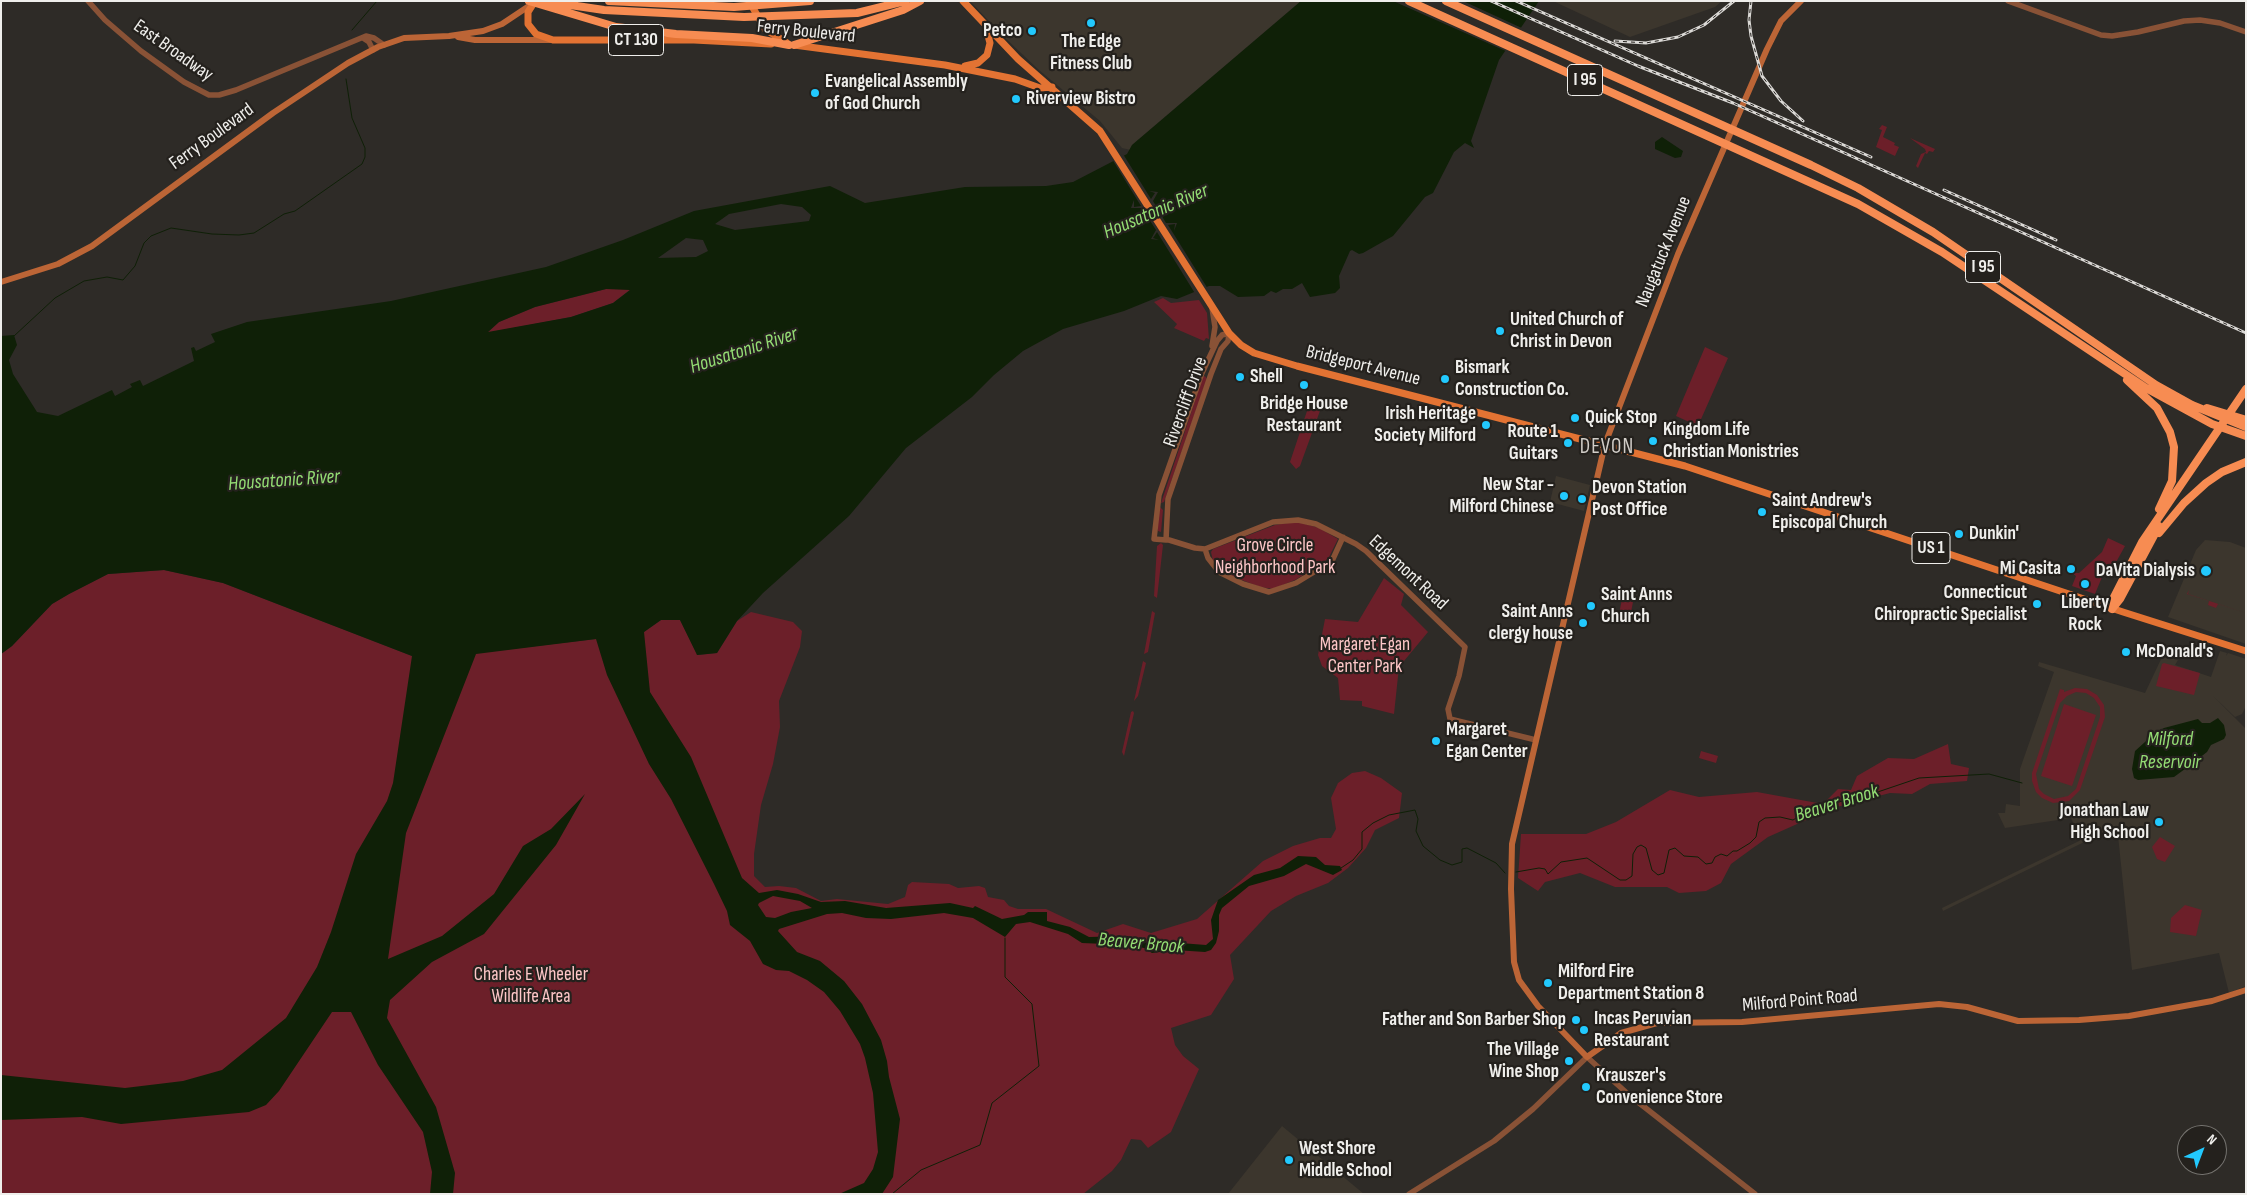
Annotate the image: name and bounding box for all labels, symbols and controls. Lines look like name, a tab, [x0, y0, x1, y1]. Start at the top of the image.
street label: East Broadway	[129, 15, 217, 87]
street label: Ferry Boulevard	[756, 16, 856, 48]
marker: The Edge Fitness Club	[1085, 17, 1097, 29]
place label: Petco	[983, 20, 1022, 42]
road number: CT 130	[608, 24, 664, 56]
marker: Petco	[1026, 25, 1038, 37]
place label: The Edge Fitness Club	[1050, 31, 1132, 75]
road number: I 95	[1568, 64, 1602, 96]
place label: Evangelical Assembly of God Church	[825, 71, 968, 115]
marker: Evangelical Assembly of God Church	[809, 87, 821, 99]
place label: Riverview Bistro	[1026, 88, 1136, 110]
marker: Riverview Bistro	[1010, 93, 1022, 105]
street label: Ferry Boulevard	[165, 99, 259, 175]
water label: Housatonic River	[1100, 179, 1212, 245]
street label: Naugatuck Avenue	[1631, 193, 1697, 311]
road number: I 95	[1966, 252, 2000, 282]
place label: United Church of Christ in Devon	[1510, 309, 1624, 353]
water label: Housatonic River	[687, 322, 801, 380]
marker: United Church of Christ in Devon	[1494, 325, 1506, 337]
street label: Bridgeport Avenue	[1303, 341, 1423, 391]
street label: Rivercliff Drive	[1159, 354, 1213, 450]
place label: Bismark Construction Co.	[1455, 357, 1569, 401]
place label: Shell	[1250, 366, 1283, 388]
marker: Shell	[1234, 371, 1246, 383]
marker: Bismark Construction Co.	[1439, 373, 1451, 385]
marker: Bridge House Restaurant	[1298, 379, 1310, 391]
place label: Bridge House Restaurant	[1260, 393, 1348, 437]
place label: Irish Heritage Society Milford	[1374, 403, 1476, 447]
place label: Quick Stop	[1585, 407, 1657, 429]
marker: Quick Stop	[1569, 412, 1581, 424]
marker: Irish Heritage Society Milford	[1480, 419, 1492, 431]
place label: Kingdom Life Christian Monistries	[1663, 419, 1799, 463]
place label: Route 1 Guitars	[1508, 421, 1558, 465]
district label: DEVON	[1579, 435, 1635, 461]
marker: Kingdom Life Christian Monistries	[1647, 435, 1659, 447]
marker: Route 1 Guitars	[1562, 437, 1574, 449]
water label: Housatonic River	[227, 465, 341, 497]
place label: New Star - Milford Chinese	[1449, 474, 1554, 518]
place label: Devon Station Post Office	[1592, 477, 1687, 521]
marker: New Star - Milford Chinese	[1558, 490, 1570, 502]
place label: Saint Andrew's Episcopal Church	[1772, 490, 1887, 534]
marker: Devon Station Post Office	[1576, 493, 1588, 505]
marker: Saint Andrew's Episcopal Church	[1756, 506, 1768, 518]
place label: Dunkin'	[1969, 523, 2019, 545]
marker: Dunkin'	[1953, 528, 1965, 540]
street label: Edgemont Road	[1364, 531, 1452, 615]
road number: US 1	[1912, 532, 1950, 564]
park label: Grove Circle Neighborhood Park	[1215, 535, 1335, 579]
place label: Mi Casita	[2000, 558, 2061, 580]
place label: DaVita Dialysis	[2096, 560, 2195, 582]
marker: Mi Casita	[2065, 563, 2077, 575]
marker: DaVita Dialysis	[2199, 564, 2213, 578]
marker: Liberty Rock	[2079, 578, 2091, 590]
place label: Connecticut Chiropractic Specialist	[1874, 582, 2027, 626]
place label: Saint Anns Church	[1601, 584, 1672, 628]
place label: Liberty Rock	[2061, 592, 2109, 636]
marker: Connecticut Chiropractic Specialist	[2031, 598, 2043, 610]
marker: Saint Anns Church	[1585, 600, 1597, 612]
place label: Saint Anns clergy house	[1489, 601, 1573, 645]
marker: Saint Anns clergy house	[1577, 617, 1589, 629]
park label: Margaret Egan Center Park	[1320, 634, 1410, 678]
place label: McDonald's	[2136, 641, 2213, 663]
marker: McDonald's	[2120, 646, 2132, 658]
place label: Margaret Egan Center	[1446, 719, 1528, 763]
water label: Milford Reservoir	[2139, 728, 2201, 775]
marker: Margaret Egan Center	[1430, 735, 1442, 747]
water label: Beaver Brook	[1792, 780, 1882, 828]
place label: Jonathan Law High School	[2060, 800, 2149, 844]
marker: Jonathan Law High School	[2153, 816, 2165, 828]
water label: Beaver Brook	[1097, 928, 1185, 960]
place label: Milford Fire Department Station 8	[1558, 961, 1704, 1005]
park label: Charles E Wheeler Wildlife Area	[474, 964, 588, 1008]
marker: Milford Fire Department Station 8	[1542, 977, 1554, 989]
street label: Milford Point Road	[1741, 985, 1859, 1017]
place label: Incas Peruvian Restaurant	[1594, 1008, 1691, 1052]
place label: Father and Son Barber Shop	[1382, 1009, 1566, 1031]
marker: Father and Son Barber Shop	[1570, 1014, 1582, 1026]
marker: Incas Peruvian Restaurant	[1578, 1024, 1590, 1036]
place label: The Village Wine Shop	[1487, 1039, 1559, 1083]
marker: The Village Wine Shop	[1563, 1055, 1575, 1067]
place label: Krauszer's Convenience Store	[1596, 1065, 1723, 1109]
marker: Krauszer's Convenience Store	[1580, 1081, 1592, 1093]
north arrow	[2177, 1125, 2227, 1175]
text: N	[2203, 1131, 2220, 1148]
place label: West Shore Middle School	[1299, 1138, 1392, 1182]
marker: West Shore Middle School	[1283, 1154, 1295, 1166]

